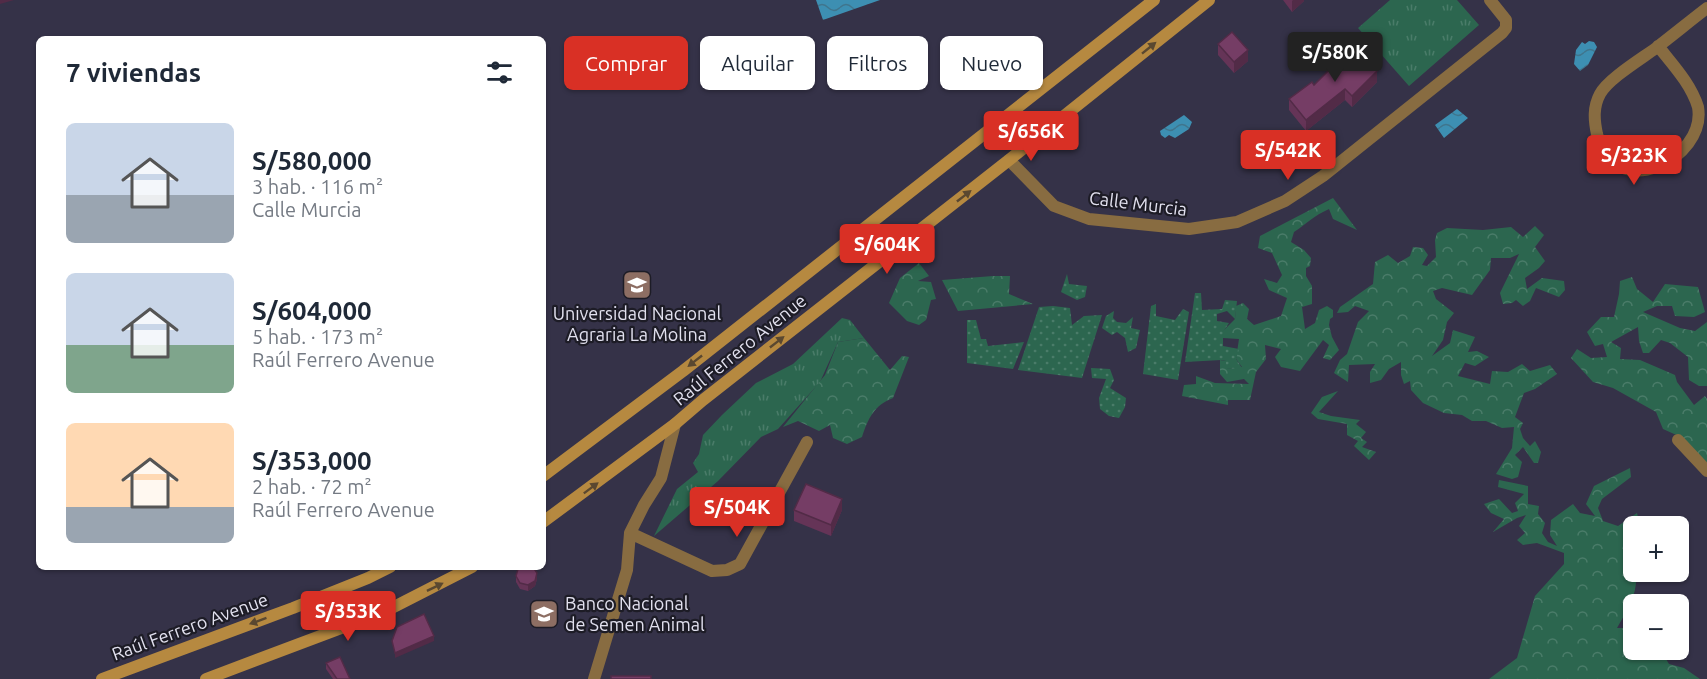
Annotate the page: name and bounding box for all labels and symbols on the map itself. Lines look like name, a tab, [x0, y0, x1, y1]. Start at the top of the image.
pin: S/580K	[1286, 32, 1384, 83]
one-way arrow	[1141, 42, 1157, 55]
pin: S/656K	[982, 111, 1080, 162]
pin: S/542K	[1239, 130, 1337, 181]
pin: S/323K	[1585, 135, 1683, 186]
street label: Calle Murcia	[1088, 187, 1188, 219]
one-way arrow	[956, 189, 972, 202]
pin: S/604K	[838, 224, 936, 275]
school or university icon: Universidad Nacional Agraria La Molina	[621, 269, 653, 301]
street label: Raúl Ferrero Avenue	[669, 290, 810, 409]
place label: Universidad Nacional Agraria La Molina	[553, 303, 722, 344]
one-way arrow	[769, 335, 785, 348]
one-way arrow	[688, 355, 704, 367]
one-way arrow	[583, 483, 598, 495]
pin: S/504K	[688, 487, 786, 538]
one-way arrow	[427, 582, 444, 591]
street label: Raúl Ferrero Avenue	[109, 589, 270, 664]
pin: S/353K	[299, 591, 397, 642]
place label: Banco Nacional de Semen Animal	[565, 593, 705, 634]
school or university icon: Banco Nacional de Semen Animal	[528, 598, 560, 630]
one-way arrow	[249, 616, 267, 626]

